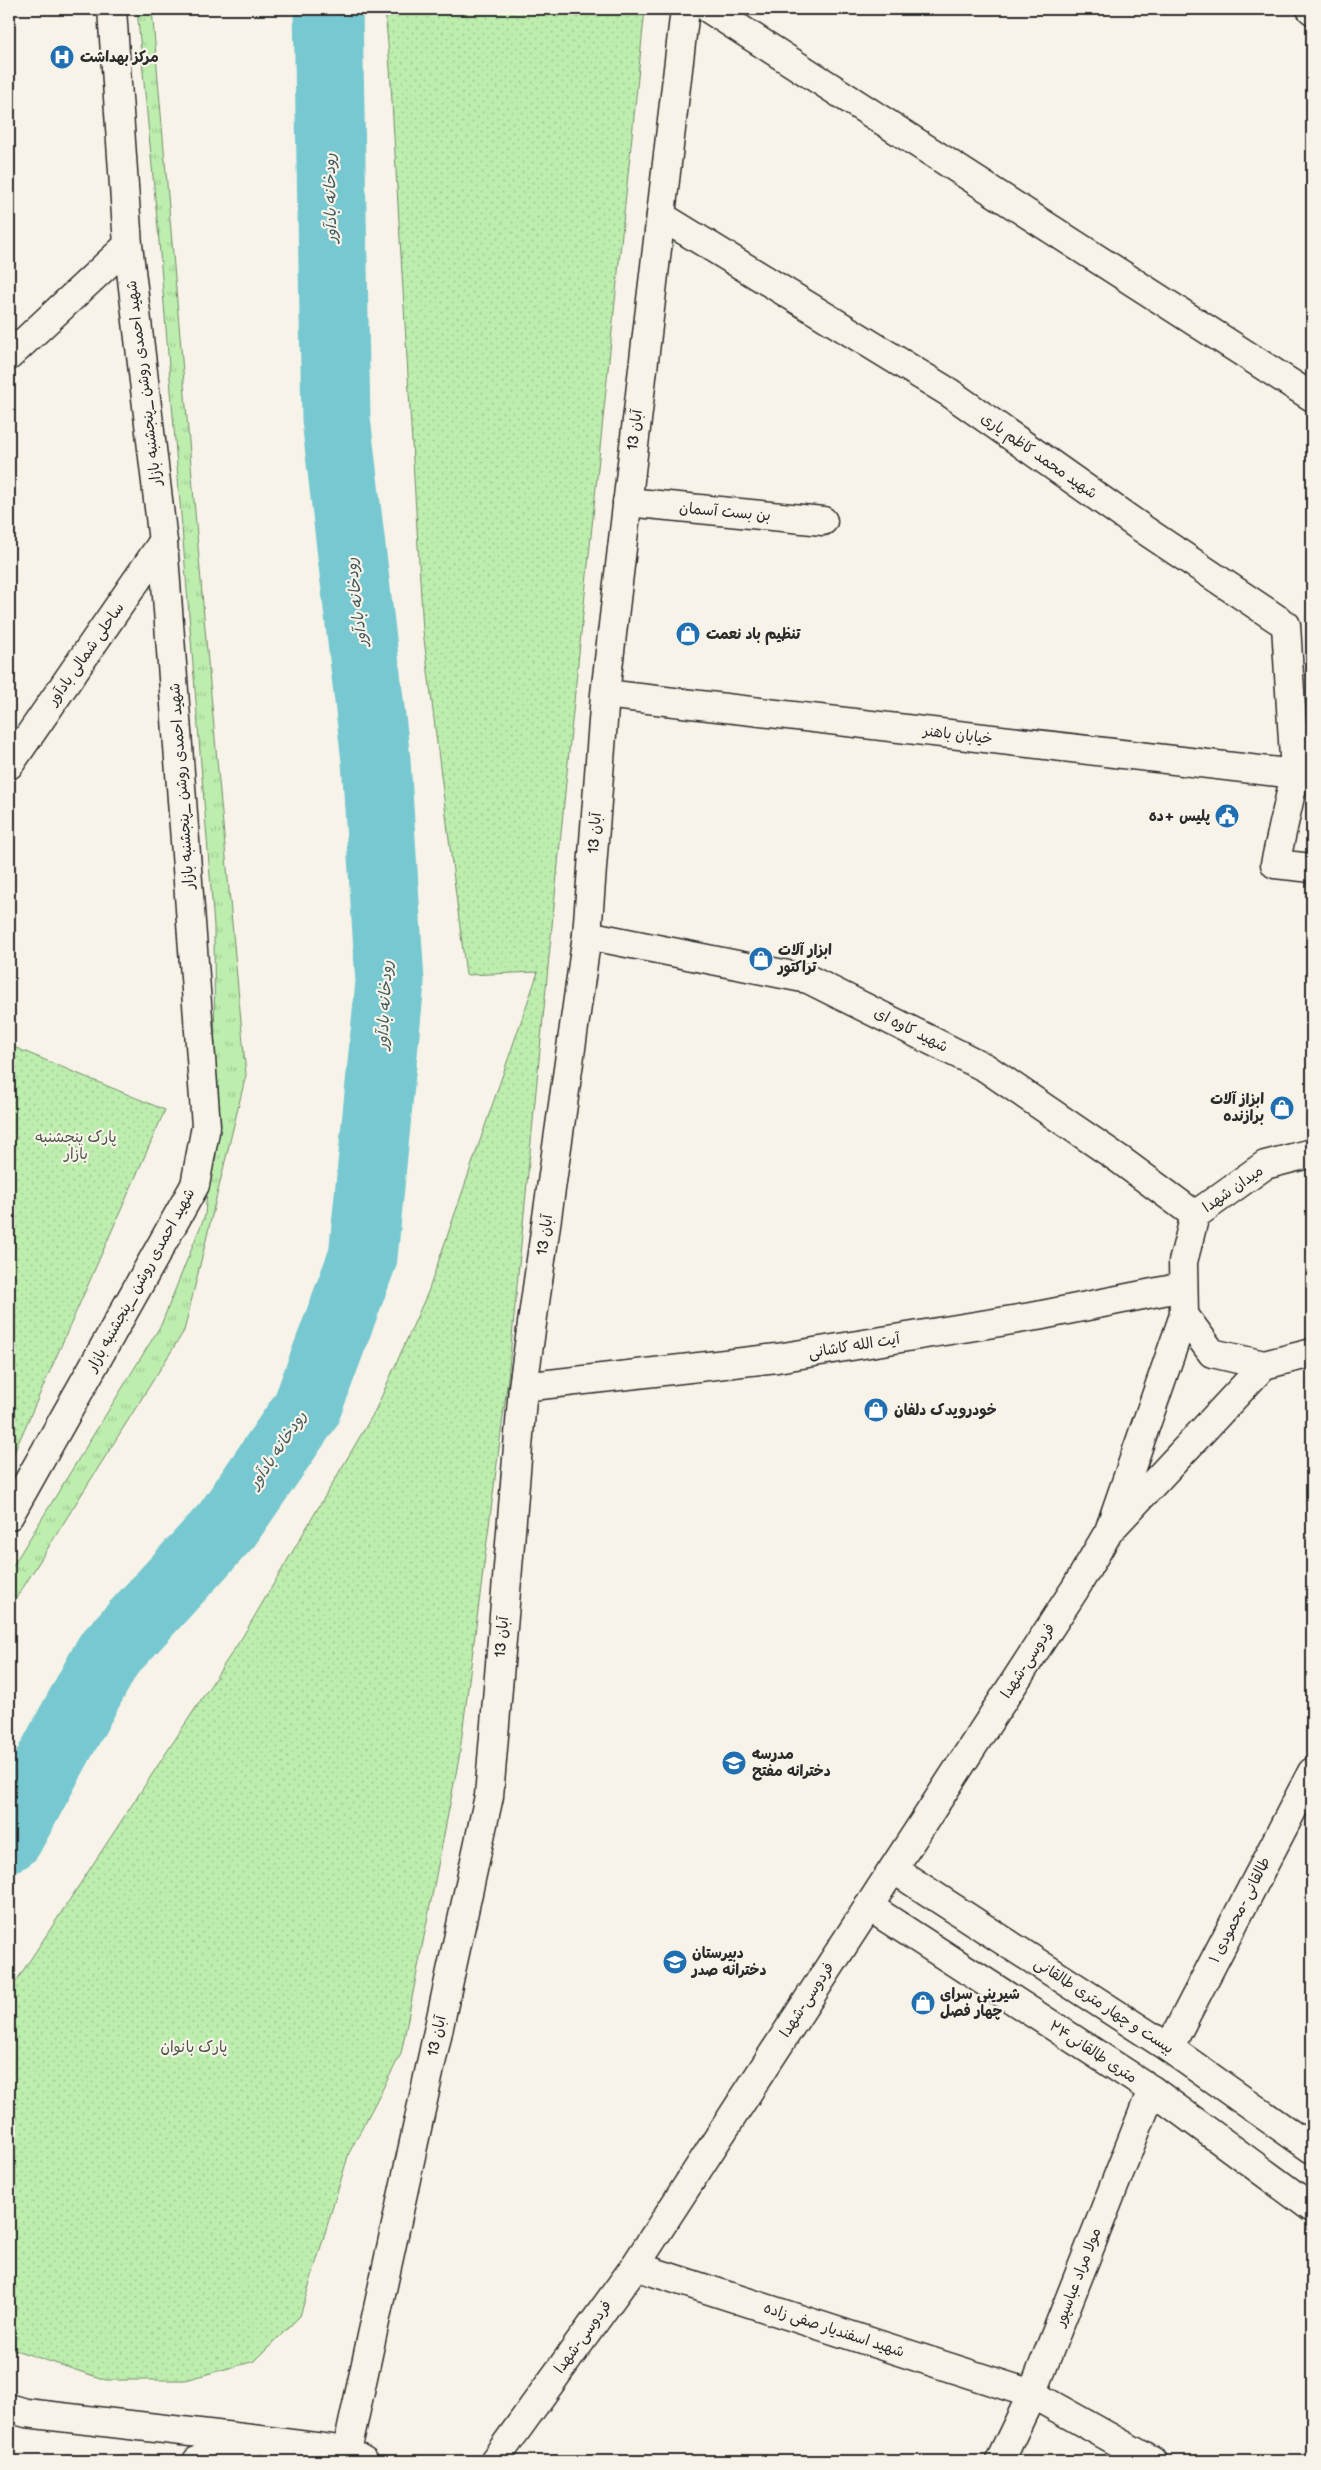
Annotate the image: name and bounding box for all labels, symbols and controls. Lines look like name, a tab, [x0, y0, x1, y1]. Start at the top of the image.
hospital icon: مرکز بهداشت	[49, 44, 75, 70]
place label: مرکز بهداشت	[80, 48, 159, 67]
water label: رودخانه بادآور	[321, 153, 341, 245]
street label: شهید احمدی روشن _پنجشنبه بازار	[122, 279, 166, 488]
street label: 13 آبان	[623, 407, 647, 451]
street label: شهید محمد کاظم یاری	[976, 409, 1101, 505]
street label: بن بست آسمان	[678, 499, 772, 525]
water label: رودخانه بادآور	[342, 556, 372, 650]
street label: ساحلی شمالی بادآور	[43, 599, 128, 710]
shop icon: تنظیم باد نعمت	[675, 621, 701, 647]
place label: تنظیم باد نعمت	[706, 625, 801, 645]
street label: شهید احمدی روشن _پنجشنبه بازار	[165, 682, 199, 891]
street label: خیابان باهنر	[920, 721, 994, 749]
public building icon: پلیس +ده	[1214, 803, 1240, 829]
place label: پلیس +ده	[1149, 807, 1211, 826]
street label: 13 آبان	[584, 811, 606, 854]
place label: ابزار آلات تراکتور	[776, 941, 832, 977]
shop icon: ابزار آلات تراکتور	[748, 946, 774, 972]
water label: رودخانه بادآور	[373, 960, 397, 1052]
street label: شهید کاوه ای	[871, 1003, 951, 1057]
place label: ابزاز آلات برازنده	[1210, 1090, 1264, 1126]
shop icon: ابزاز آلات برازنده	[1269, 1095, 1295, 1121]
park label: پارک پنجشنبه بازار	[35, 1128, 117, 1164]
street label: میدان شهدا	[1199, 1161, 1267, 1217]
street label: شهید احمدی روشن _پنجشنبه بازار	[82, 1185, 199, 1376]
street label: 13 آبان	[533, 1212, 557, 1257]
street label: آیت الله کاشانی	[807, 1329, 902, 1363]
shop icon: خودرویدک دلفان	[863, 1397, 889, 1423]
place label: خودرویدک دلفان	[894, 1401, 997, 1420]
water label: رودخانه بادآور	[244, 1408, 311, 1494]
street label: 13 آبان	[491, 1615, 513, 1658]
street label: فردوسی-شهدا	[997, 1620, 1059, 1702]
place label: مدرسه دخترانه مفتح	[752, 1745, 831, 1781]
school or university icon: مدرسه دخترانه مفتح	[721, 1750, 747, 1776]
street label: طالقانی -محمودی ۱	[1205, 1854, 1275, 1966]
place label: دبیرستان دخترانه صدر	[690, 1944, 766, 1980]
school or university icon: دبیرستان دخترانه صدر	[662, 1949, 688, 1975]
street label: بیست و چهار متری طالقانی	[1031, 1954, 1177, 2058]
street label: فردوسی-شهدا	[776, 1959, 838, 2041]
place label: شیرینی سرای چهار فصل	[940, 1985, 1020, 2021]
shop icon: شیرینی سرای چهار فصل	[910, 1990, 936, 2016]
street label: 13 آبان	[423, 2013, 451, 2058]
street label: ۲۴متری طالقانی	[1046, 2017, 1140, 2087]
park label: پارک بانوان	[161, 2038, 227, 2057]
street label: مولا مراد عباسپور	[1050, 2225, 1106, 2330]
street label: فردوسی-شهدا	[550, 2297, 616, 2377]
street label: شهید اسفندیار صفی زاده	[761, 2298, 907, 2362]

